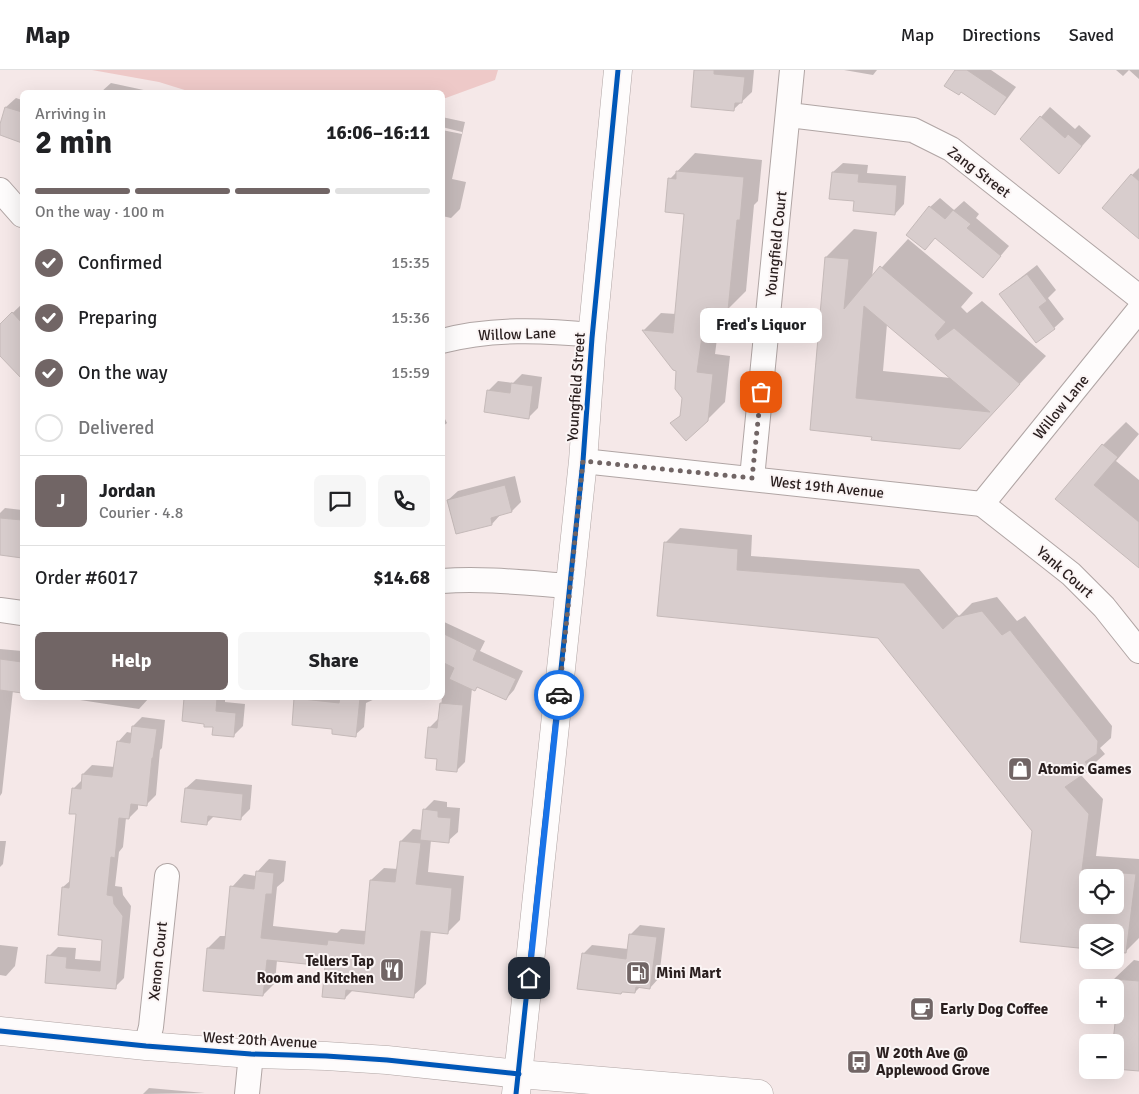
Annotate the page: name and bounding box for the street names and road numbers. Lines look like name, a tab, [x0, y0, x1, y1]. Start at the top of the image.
street label: Zang Street	[944, 142, 1014, 202]
street label: Youngfield Court	[761, 190, 791, 298]
street label: Willow Lane	[478, 324, 556, 344]
street label: Youngfield Street	[563, 332, 589, 442]
street label: Willow Lane	[1029, 371, 1093, 443]
street label: West 19th Avenue	[769, 472, 885, 502]
street label: Yank Court	[1033, 542, 1097, 602]
street label: Xenon Court	[145, 921, 171, 1001]
street label: West 20th Avenue	[202, 1028, 318, 1052]

